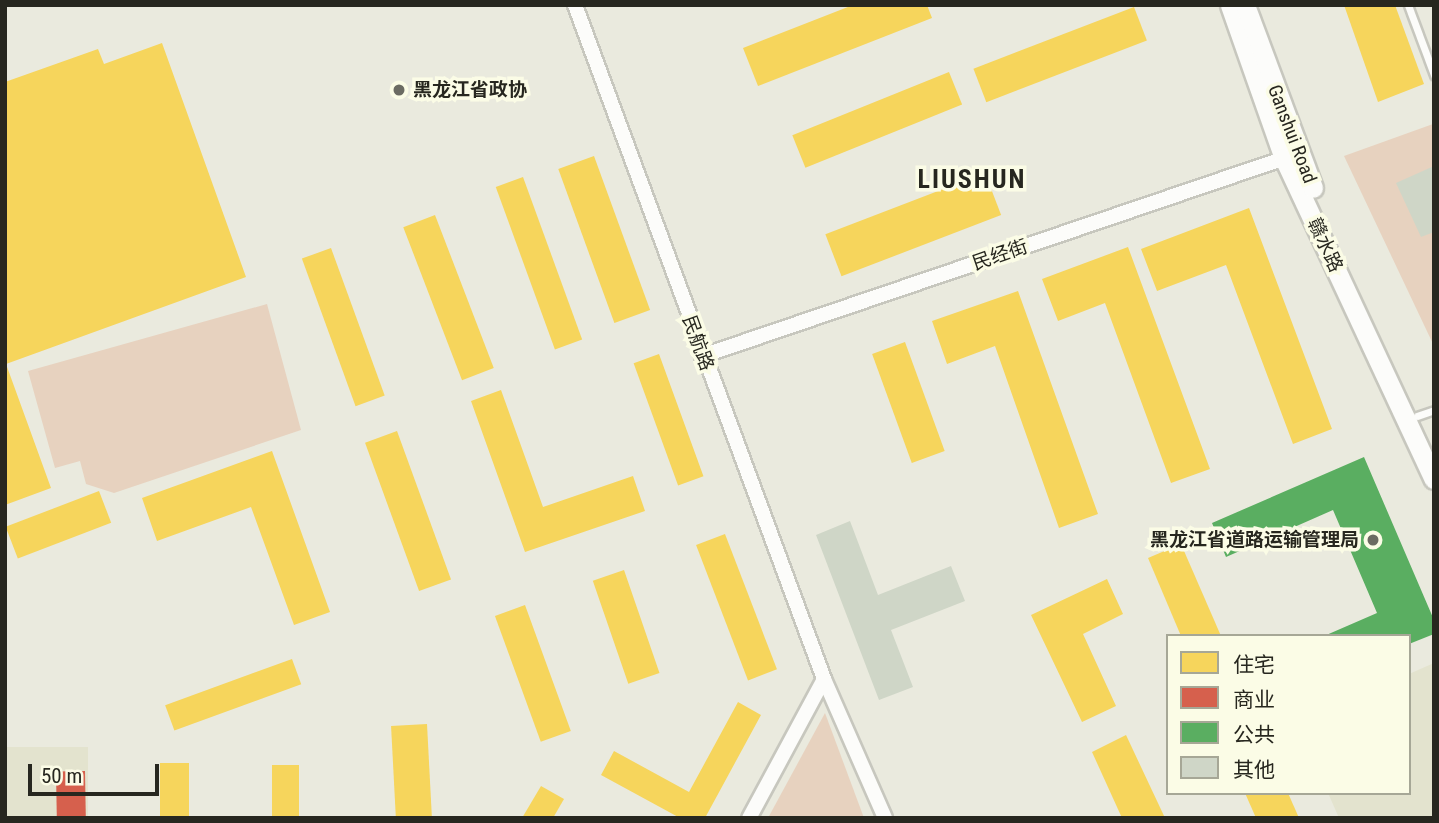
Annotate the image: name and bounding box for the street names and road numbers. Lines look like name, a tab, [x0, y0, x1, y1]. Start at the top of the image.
street label: Ganshui Road	[1263, 82, 1321, 186]
street label: 赣水路	[1303, 214, 1347, 276]
street label: 民经街	[969, 235, 1031, 275]
street label: 民航路	[678, 312, 718, 374]

